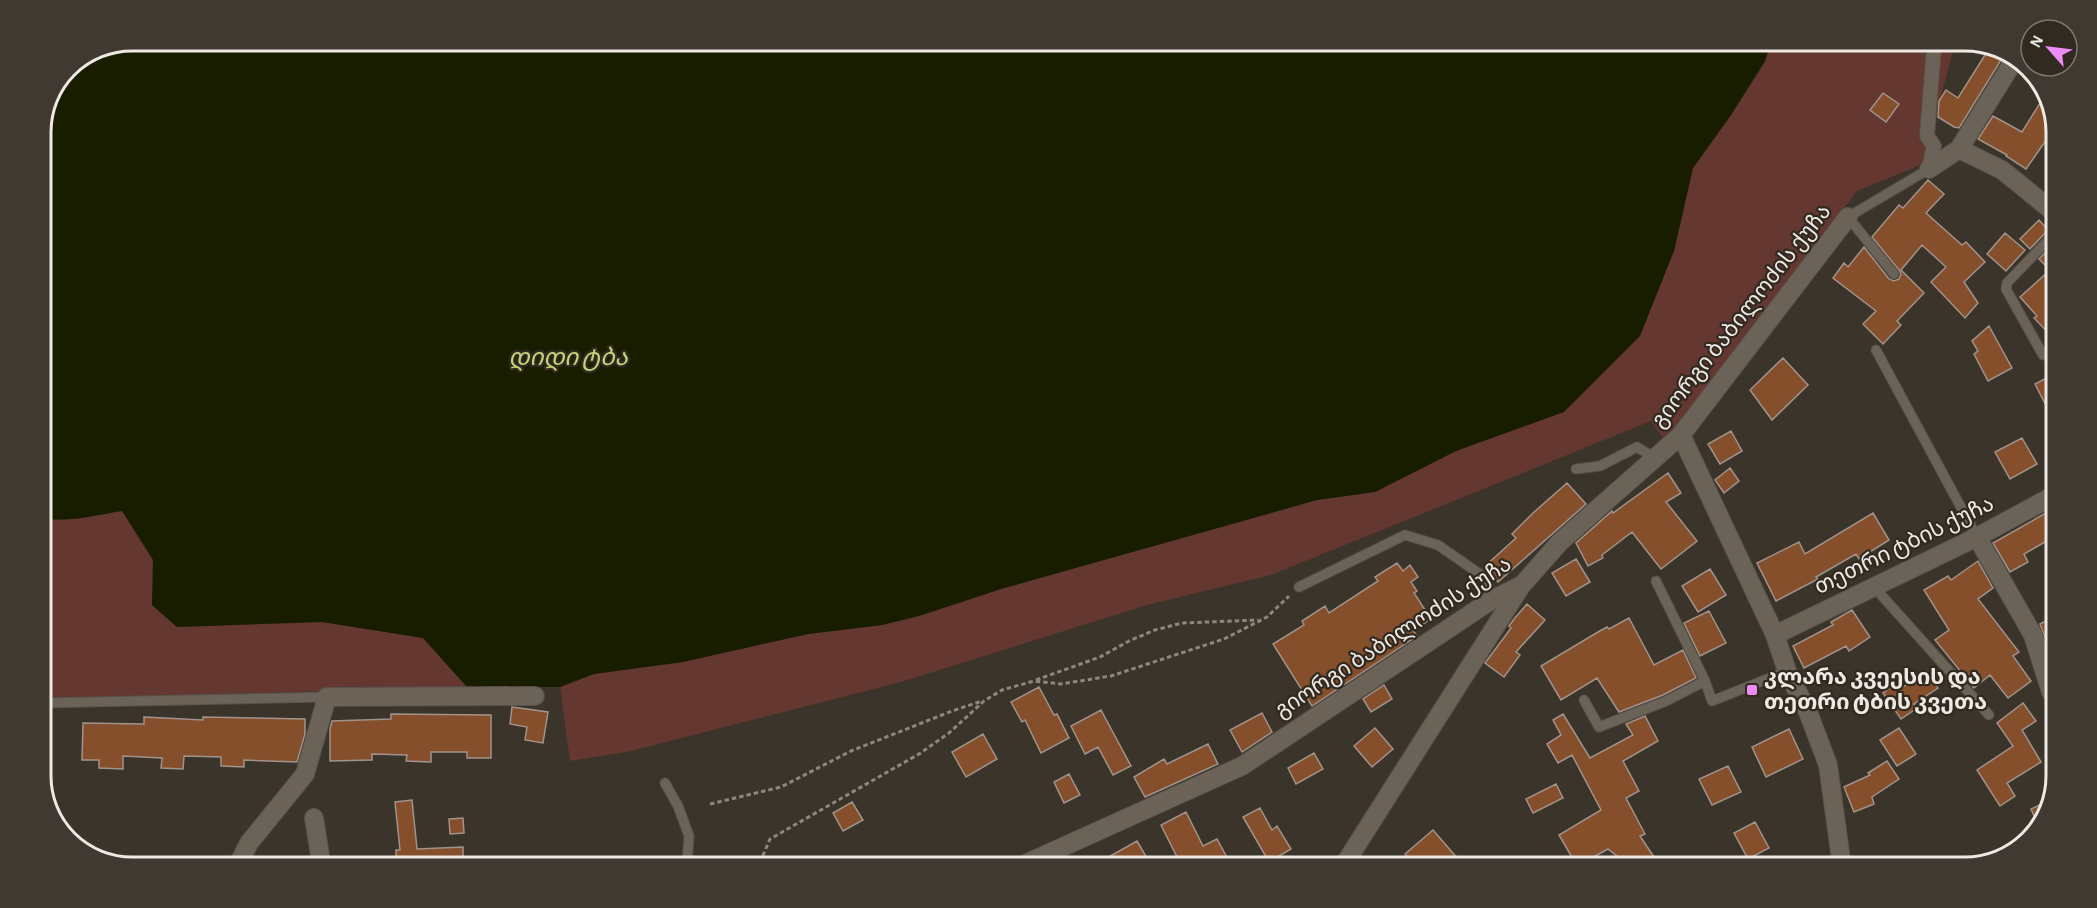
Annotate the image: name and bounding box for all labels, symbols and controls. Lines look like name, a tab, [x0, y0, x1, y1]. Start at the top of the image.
north arrow	[2019, 18, 2079, 78]
text: N	[2027, 33, 2046, 50]
street label: გიორგი ბაბილოძის ქუჩა	[1647, 200, 1836, 433]
water label: დიდი ტბა	[508, 346, 629, 371]
street label: თეთრი ტბის ქუჩა	[1811, 492, 1998, 599]
street label: გიორგი ბაბილოძის ქუჩა	[1271, 552, 1516, 723]
place label: კლარა კვეესის და თეთრი ტბის კვეთა	[1764, 666, 1987, 714]
marker: კლარა კვეესის და თეთრი ტბის კვეთა	[1745, 683, 1759, 697]

